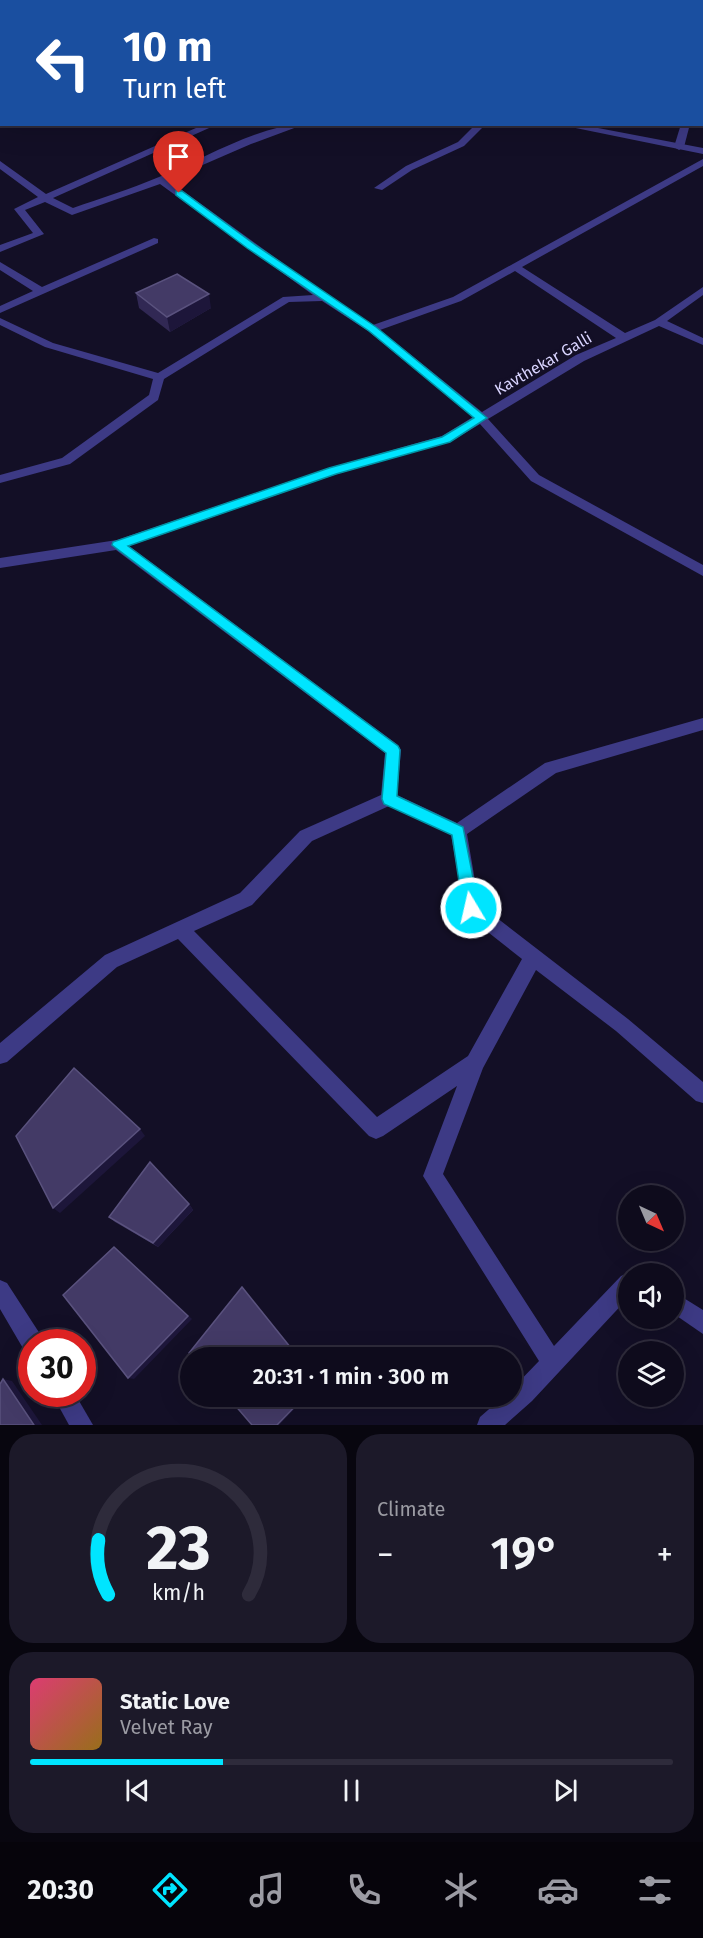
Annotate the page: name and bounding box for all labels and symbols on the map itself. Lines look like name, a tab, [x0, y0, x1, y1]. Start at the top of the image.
pin	[153, 131, 204, 193]
street label: Kavthekar Galli	[491, 328, 595, 399]
position arrow	[439, 876, 503, 940]
north arrow	[618, 1185, 684, 1251]
speed limit sign: 30	[18, 1329, 96, 1407]

